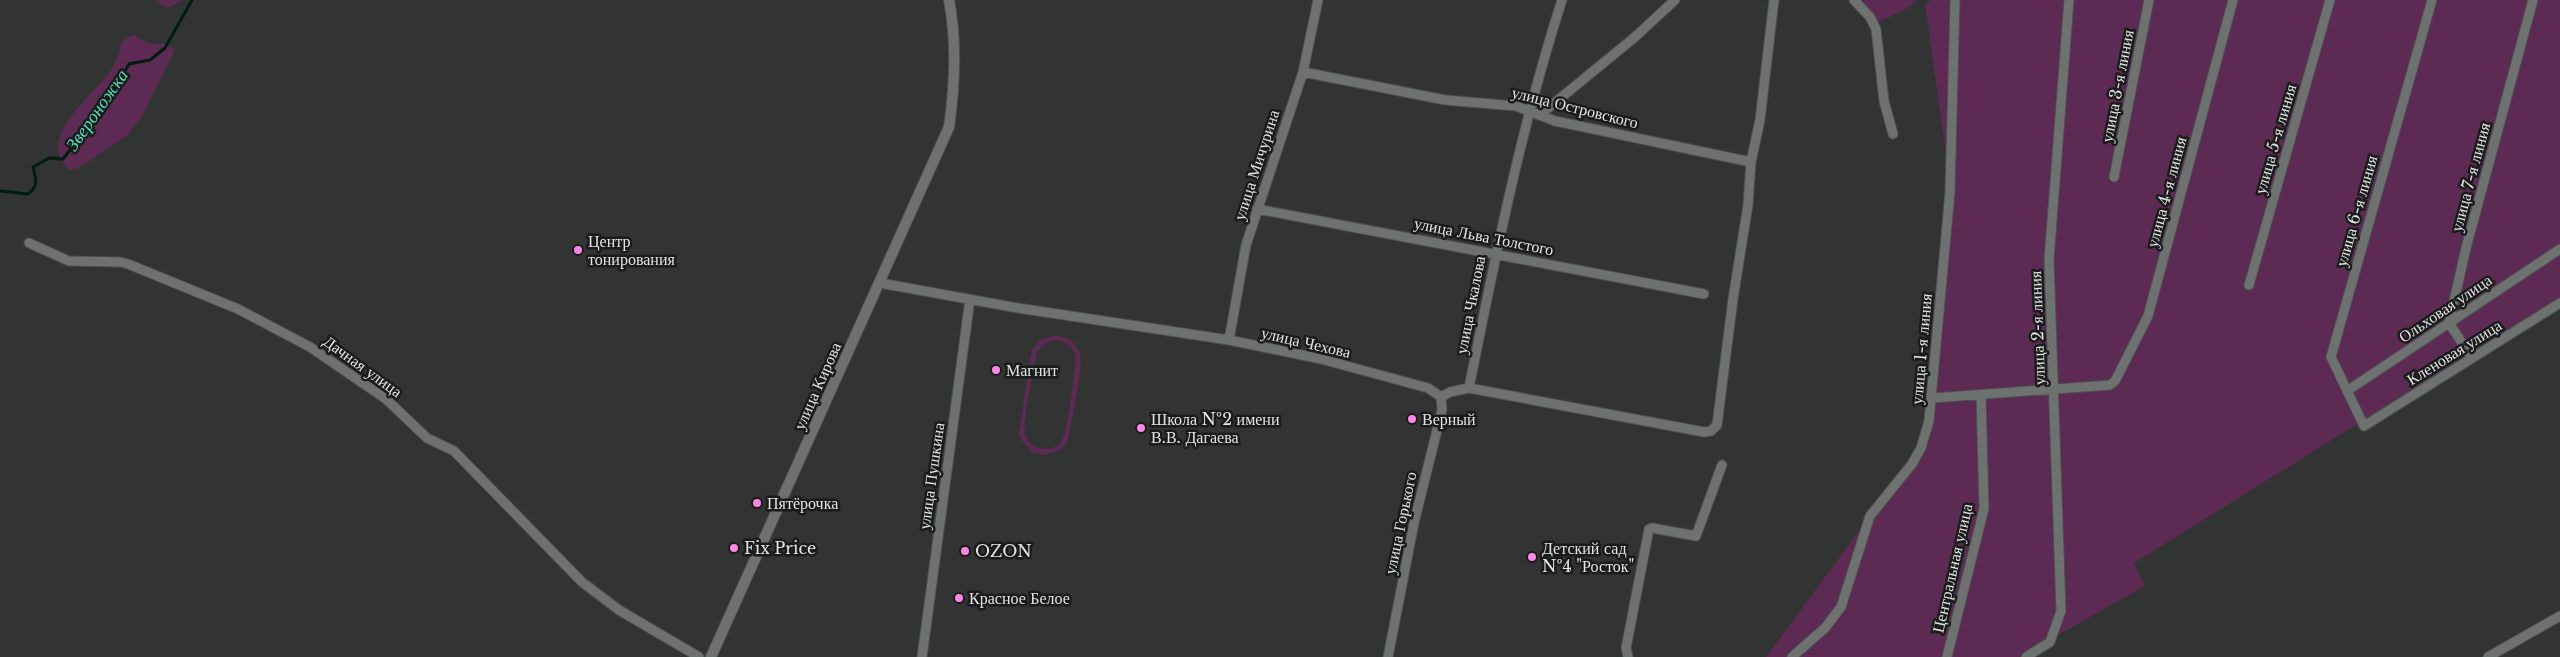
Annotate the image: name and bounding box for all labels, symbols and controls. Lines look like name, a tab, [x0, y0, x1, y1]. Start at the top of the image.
street label: улица 3-я линия	[2096, 27, 2138, 144]
water label: Звероножка	[61, 65, 133, 155]
street label: улица 5-я линия	[2250, 81, 2300, 196]
street label: улица Островского	[1510, 82, 1640, 132]
street label: улица Мичурина	[1229, 107, 1283, 223]
street label: улица 7-я линия	[2446, 120, 2494, 234]
street label: улица 4-я линия	[2142, 134, 2191, 250]
street label: улица 6-я линия	[2331, 152, 2382, 269]
street label: улица Льва Толстого	[1413, 213, 1555, 259]
place label: Центр тонирования	[588, 231, 675, 269]
marker: Центр тонирования	[572, 244, 584, 256]
street label: улица Чкалова	[1451, 254, 1489, 356]
street label: Ольховая улица	[2395, 269, 2495, 347]
street label: улица 2-я линия	[2025, 270, 2049, 385]
street label: улица 1-я линия	[1906, 292, 1936, 405]
street label: Кленовая улица	[2403, 315, 2505, 389]
street label: улица Чехова	[1259, 322, 1353, 362]
street label: Дачная улица	[320, 331, 406, 401]
street label: улица Кирова	[789, 339, 845, 433]
place label: Магнит	[1006, 360, 1058, 380]
marker: Магнит	[990, 364, 1002, 376]
place label: Школа №2 имени В.В. Дагаева	[1151, 409, 1280, 447]
place label: Верный	[1422, 409, 1476, 429]
marker: Верный	[1406, 413, 1418, 425]
street label: улица Пушкина	[914, 421, 948, 531]
marker: Школа №2 имени В.В. Дагаева	[1135, 422, 1147, 434]
street label: улица Горького	[1379, 470, 1421, 576]
place label: Пятёрочка	[767, 493, 838, 513]
marker: Пятёрочка	[751, 497, 763, 509]
street label: Центральная улица	[1927, 501, 1977, 635]
place label: Fix Price	[744, 538, 816, 558]
place label: Детский сад №4 "Росток"	[1542, 538, 1634, 576]
place label: OZON	[975, 541, 1032, 561]
marker: Fix Price	[728, 542, 740, 554]
marker: OZON	[959, 545, 971, 557]
marker: Детский сад №4 "Росток"	[1526, 551, 1538, 563]
place label: Красное Белое	[969, 588, 1070, 608]
marker: Красное Белое	[953, 592, 965, 604]

